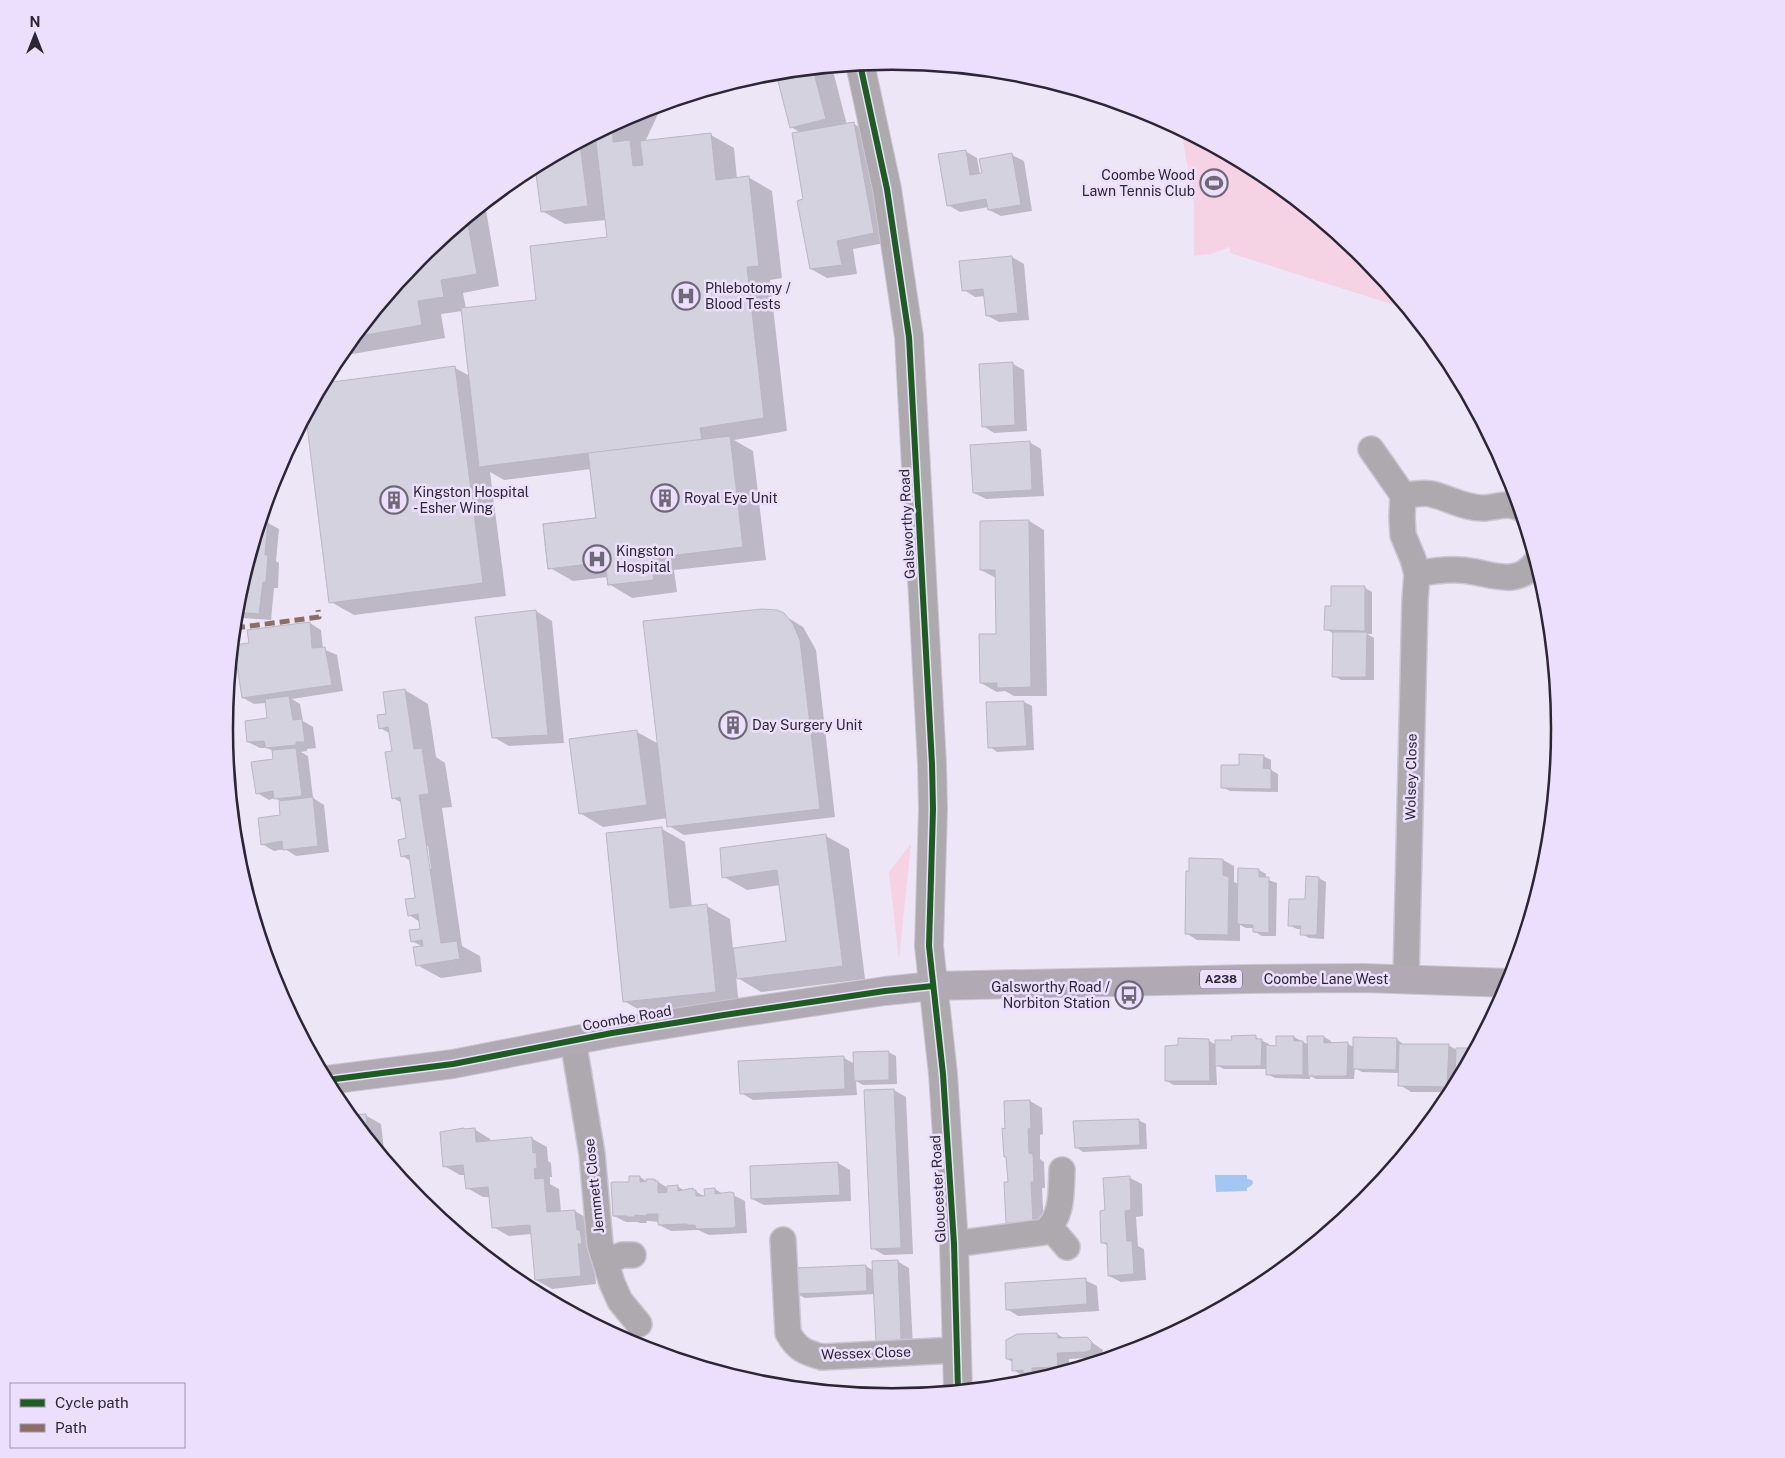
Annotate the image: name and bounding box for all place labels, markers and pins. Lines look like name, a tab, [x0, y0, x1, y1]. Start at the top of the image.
place label: Coombe Wood Lawn Tennis Club	[1082, 167, 1195, 199]
sports icon: Coombe Wood Lawn Tennis Club	[1199, 168, 1229, 198]
place label: Phlebotomy / Blood Tests	[705, 280, 791, 312]
hospital icon: Phlebotomy / Blood Tests	[671, 281, 701, 311]
building icon: Royal Eye Unit	[650, 483, 680, 513]
place label: Kingston Hospital - Esher Wing	[413, 484, 529, 516]
building icon: Kingston Hospital - Esher Wing	[379, 485, 409, 515]
place label: Royal Eye Unit	[684, 490, 778, 506]
place label: Kingston Hospital	[616, 543, 674, 575]
hospital icon: Kingston Hospital	[582, 544, 612, 574]
building icon: Day Surgery Unit	[718, 710, 748, 740]
place label: Day Surgery Unit	[752, 717, 863, 733]
place label: Galsworthy Road / Norbiton Station	[991, 979, 1110, 1011]
bus stop icon: Galsworthy Road / Norbiton Station	[1114, 980, 1144, 1010]

